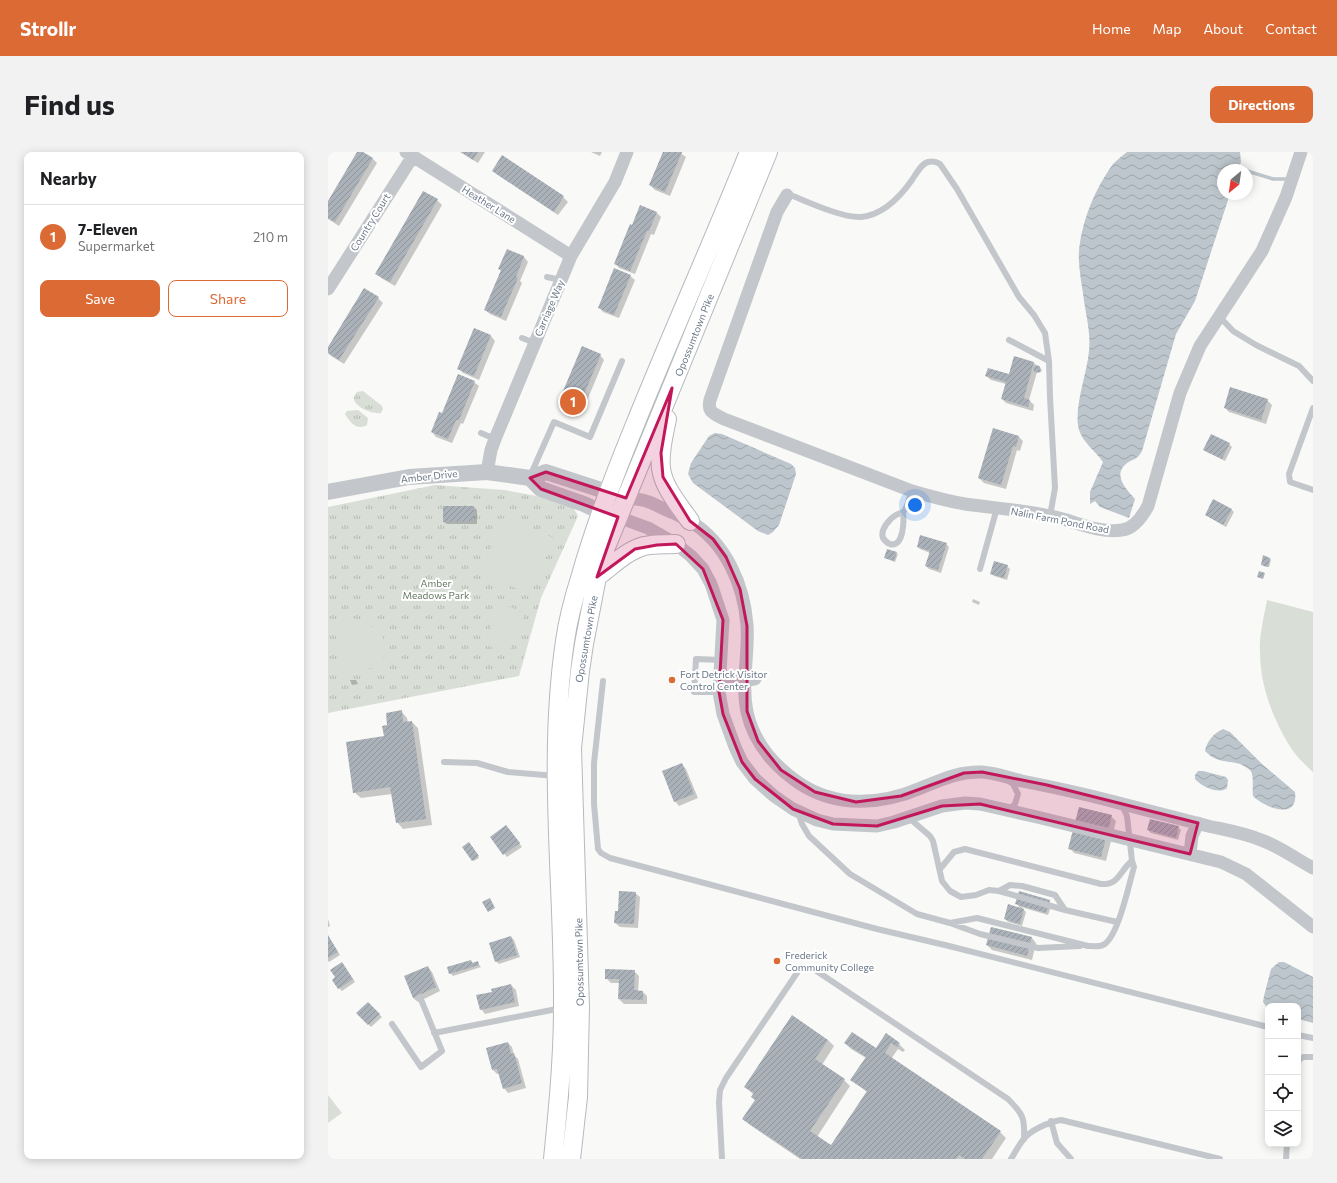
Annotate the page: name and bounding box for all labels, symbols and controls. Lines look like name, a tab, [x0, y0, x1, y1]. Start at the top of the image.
text: Strollr	[20, 17, 76, 40]
text: Home	[1092, 20, 1131, 37]
text: Map	[1153, 20, 1181, 37]
text: About	[1203, 20, 1243, 37]
text: Contact	[1265, 20, 1317, 37]
button: Directions	[1210, 86, 1313, 123]
text: Find us	[24, 87, 115, 121]
north arrow	[1217, 164, 1253, 200]
text: Nearby	[40, 168, 97, 189]
street label: Heather Lane	[460, 183, 518, 225]
street label: Country Court	[347, 191, 393, 253]
text: 7-Eleven	[78, 220, 138, 238]
text: 1	[50, 229, 56, 245]
text: 210 m	[253, 229, 288, 245]
text: Supermarket	[78, 238, 155, 254]
street label: Carriage Way	[532, 278, 566, 338]
button: Save	[40, 280, 160, 317]
button: Share	[168, 280, 288, 317]
street label: Opossumtown Pike	[672, 292, 716, 378]
pin: 1	[560, 387, 586, 417]
street label: Amber Drive	[400, 467, 458, 485]
your location	[905, 495, 925, 515]
street label: Nalin Farm Pond Road	[1010, 505, 1110, 535]
park label: Amber Meadows Park	[403, 577, 470, 601]
street label: Opossumtown Pike	[572, 595, 600, 683]
place label: Fort Detrick Visitor Control Center	[680, 668, 768, 692]
marker: Fort Detrick Visitor Control Center	[667, 675, 677, 685]
street label: Opossumtown Pike	[572, 918, 586, 1006]
place label: Frederick Community College	[785, 949, 874, 973]
marker: Frederick Community College	[772, 956, 782, 966]
map controls	[1265, 1003, 1301, 1147]
button: +	[1265, 1003, 1301, 1039]
button: −	[1265, 1039, 1301, 1075]
button: locate	[1265, 1075, 1301, 1111]
button: layers	[1265, 1111, 1301, 1147]

